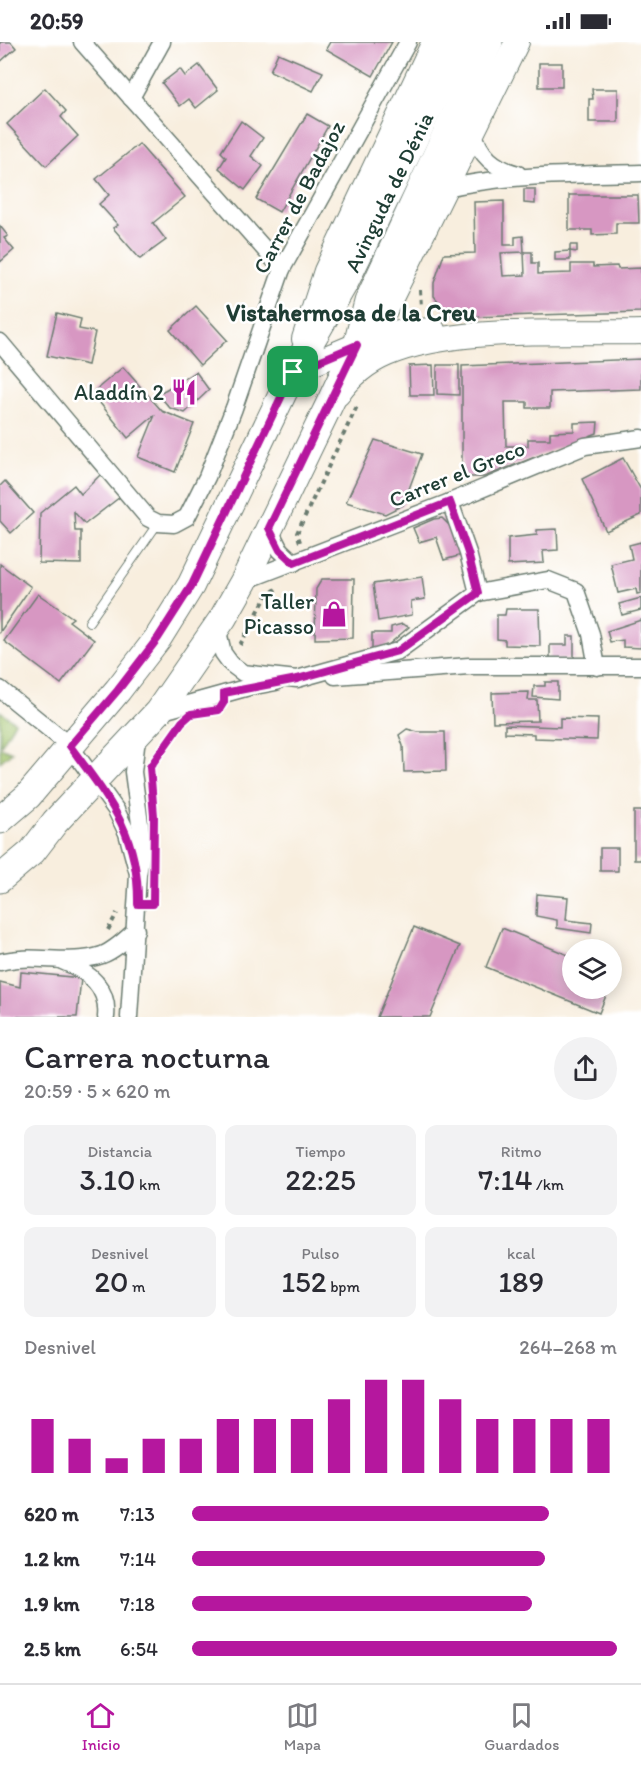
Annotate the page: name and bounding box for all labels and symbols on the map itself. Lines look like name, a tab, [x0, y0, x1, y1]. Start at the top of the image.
street label: Avinguda de Dénia	[339, 107, 440, 277]
street label: Carrer de Badajoz	[247, 116, 351, 278]
district label: Vistahermosa de la Creu	[226, 298, 477, 327]
pin	[267, 346, 318, 397]
restaurant icon: Aladdín 2	[169, 377, 199, 407]
place label: Aladdín 2	[74, 379, 164, 406]
street label: Carrer el Greco	[385, 435, 529, 513]
place label: Taller Picasso	[244, 588, 314, 640]
shop icon: Taller Picasso	[319, 599, 349, 629]

